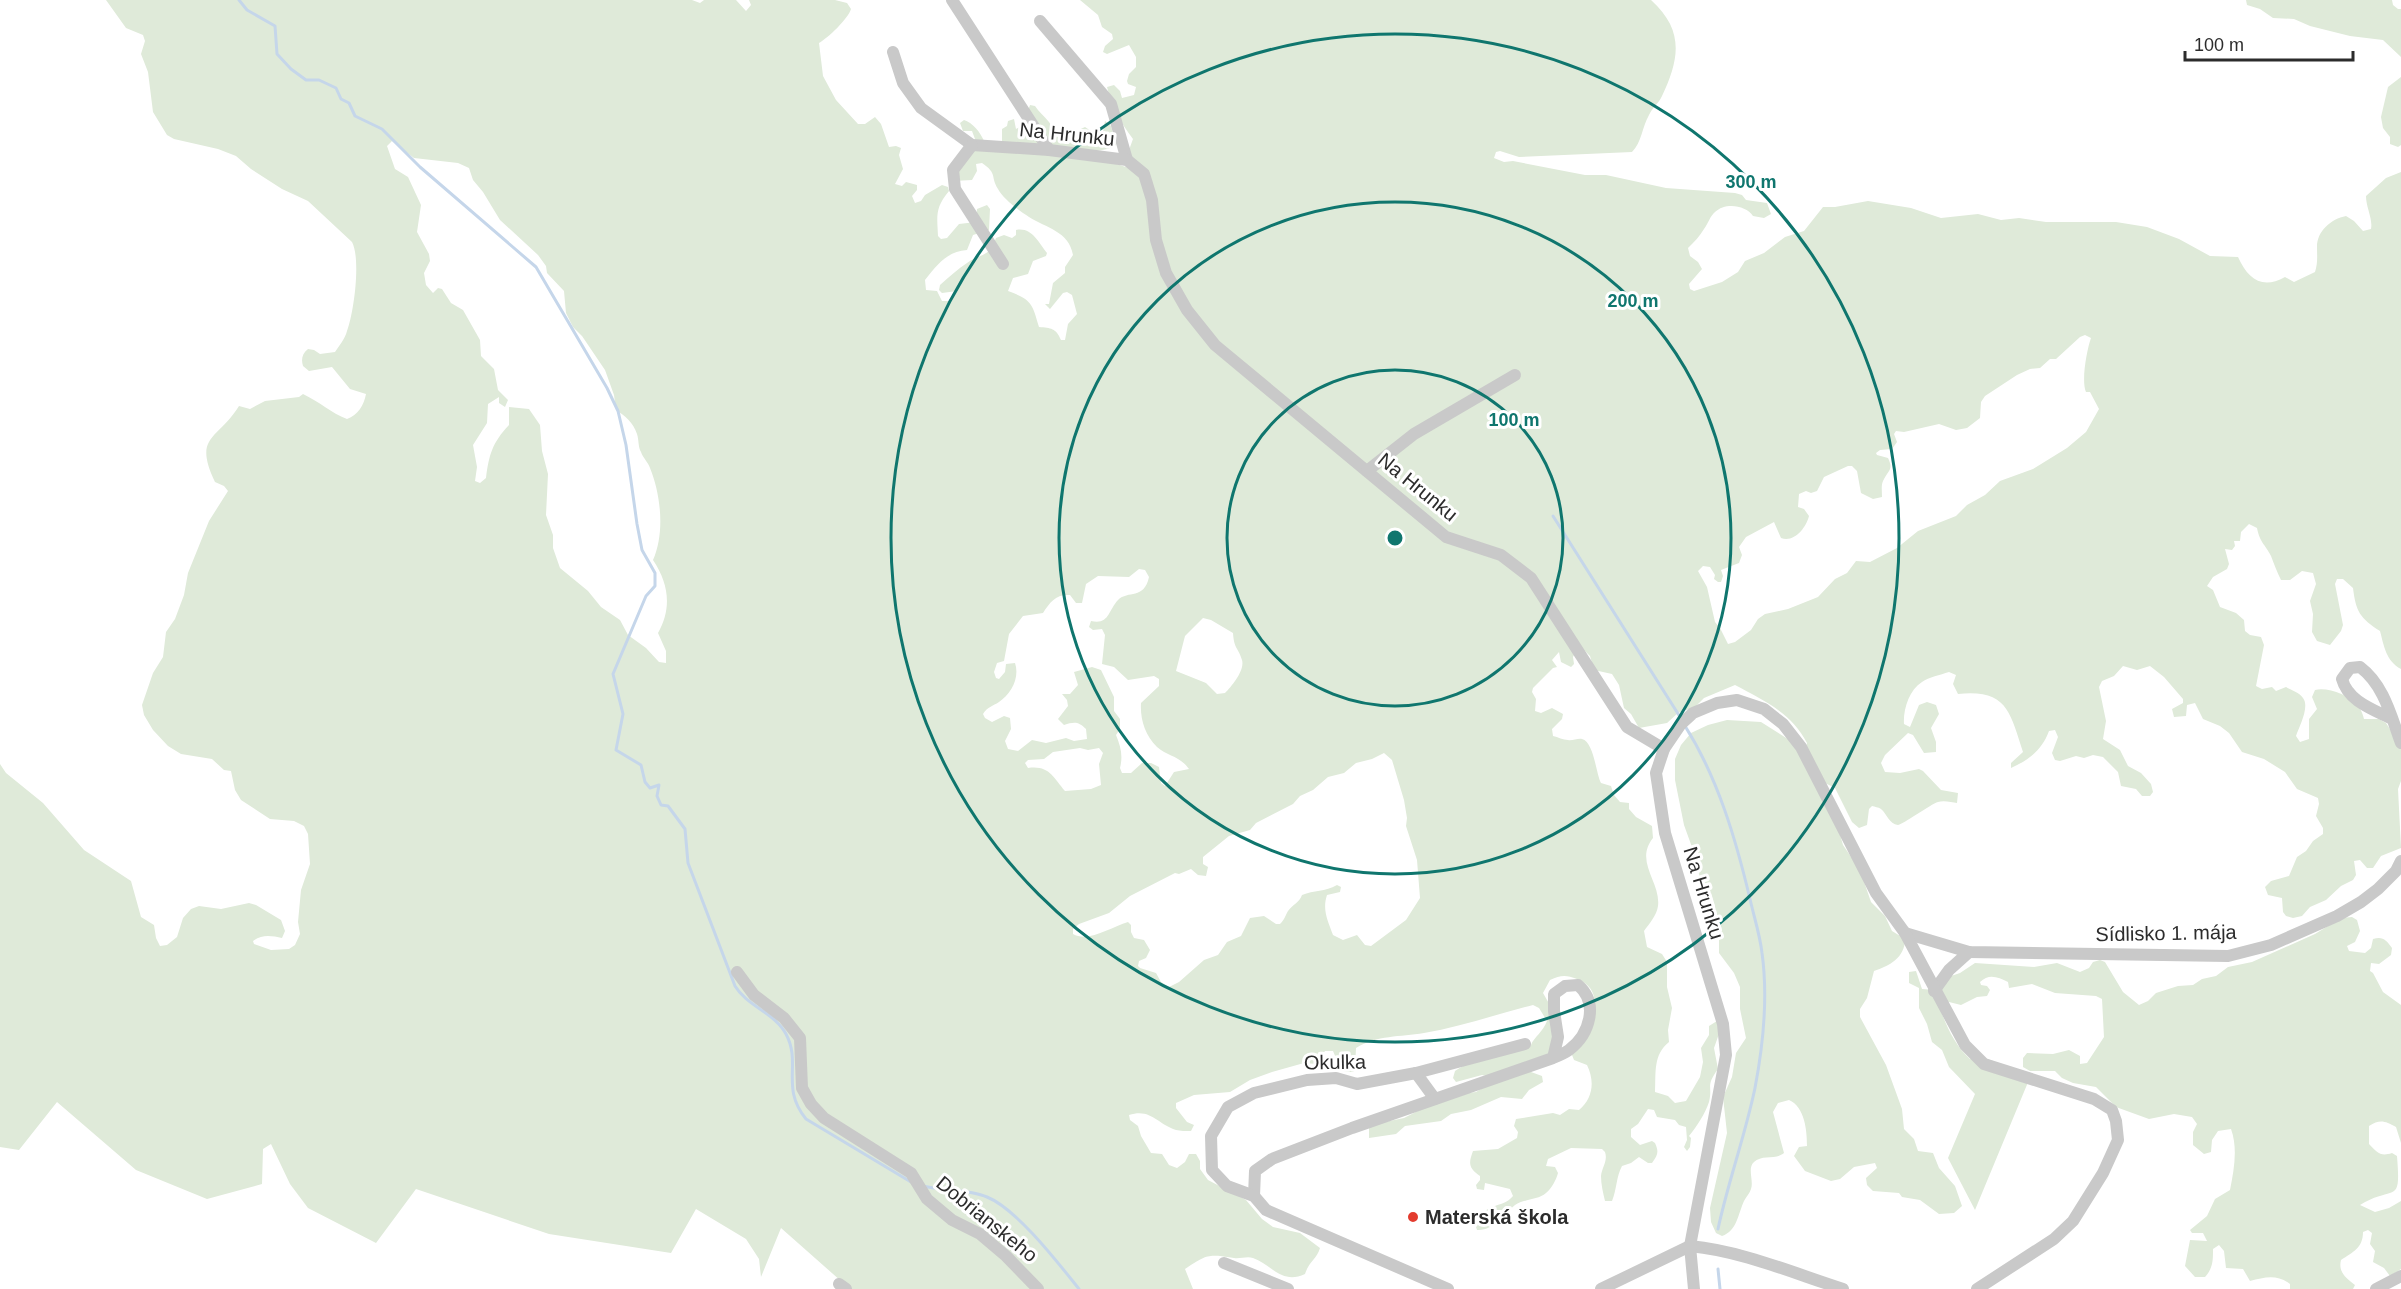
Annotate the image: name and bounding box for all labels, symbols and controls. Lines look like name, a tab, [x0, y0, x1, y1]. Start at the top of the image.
scale bar	[2185, 24, 2353, 62]
text: 100 m	[2194, 35, 2244, 55]
street label: Na Hrunku	[1018, 118, 1116, 150]
text: 300 m	[1725, 172, 1777, 192]
text: 200 m	[1607, 291, 1659, 311]
text: 100 m	[1488, 410, 1540, 430]
street label: Na Hrunku	[1374, 448, 1462, 526]
centre of rings	[1385, 528, 1405, 548]
street label: Na Hrunku	[1680, 844, 1728, 942]
street label: Sídlisko 1. mája	[2095, 921, 2238, 945]
street label: Okulka	[1304, 1050, 1367, 1074]
street label: Dobrianskeho	[932, 1172, 1042, 1266]
place label: Materská škola	[1425, 1206, 1569, 1228]
marker: Materská škola	[1406, 1210, 1420, 1224]

